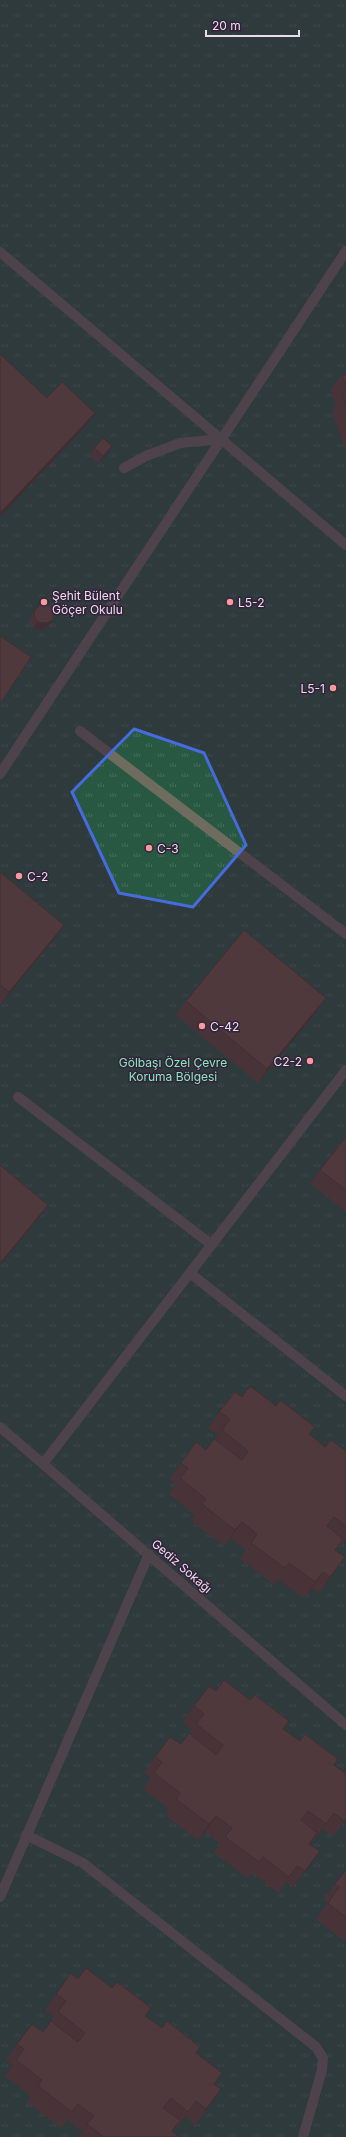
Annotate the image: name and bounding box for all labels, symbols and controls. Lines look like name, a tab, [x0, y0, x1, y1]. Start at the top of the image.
scale bar	[206, 12, 299, 38]
text: 20 m	[212, 18, 241, 33]
place label: Şehit Bülent Göçer Okulu	[52, 588, 123, 617]
place label: L5-2	[238, 595, 265, 610]
marker: Şehit Bülent Göçer Okulu	[39, 597, 49, 607]
marker: L5-2	[225, 597, 235, 607]
place label: L5-1	[301, 681, 325, 696]
marker: L5-1	[328, 683, 338, 693]
place label: C-3	[157, 841, 179, 856]
marker: C-3	[144, 843, 154, 853]
place label: C-2	[27, 869, 48, 884]
marker: C-2	[14, 871, 24, 881]
place label: C-42	[210, 1019, 239, 1034]
marker: C-42	[197, 1021, 207, 1031]
place label: C2-2	[273, 1054, 302, 1069]
park label: Gölbaşı Özel Çevre Koruma Bölgesi	[119, 1055, 227, 1084]
marker: C2-2	[305, 1056, 315, 1066]
street label: Gediz Sokağı	[149, 1536, 215, 1596]

